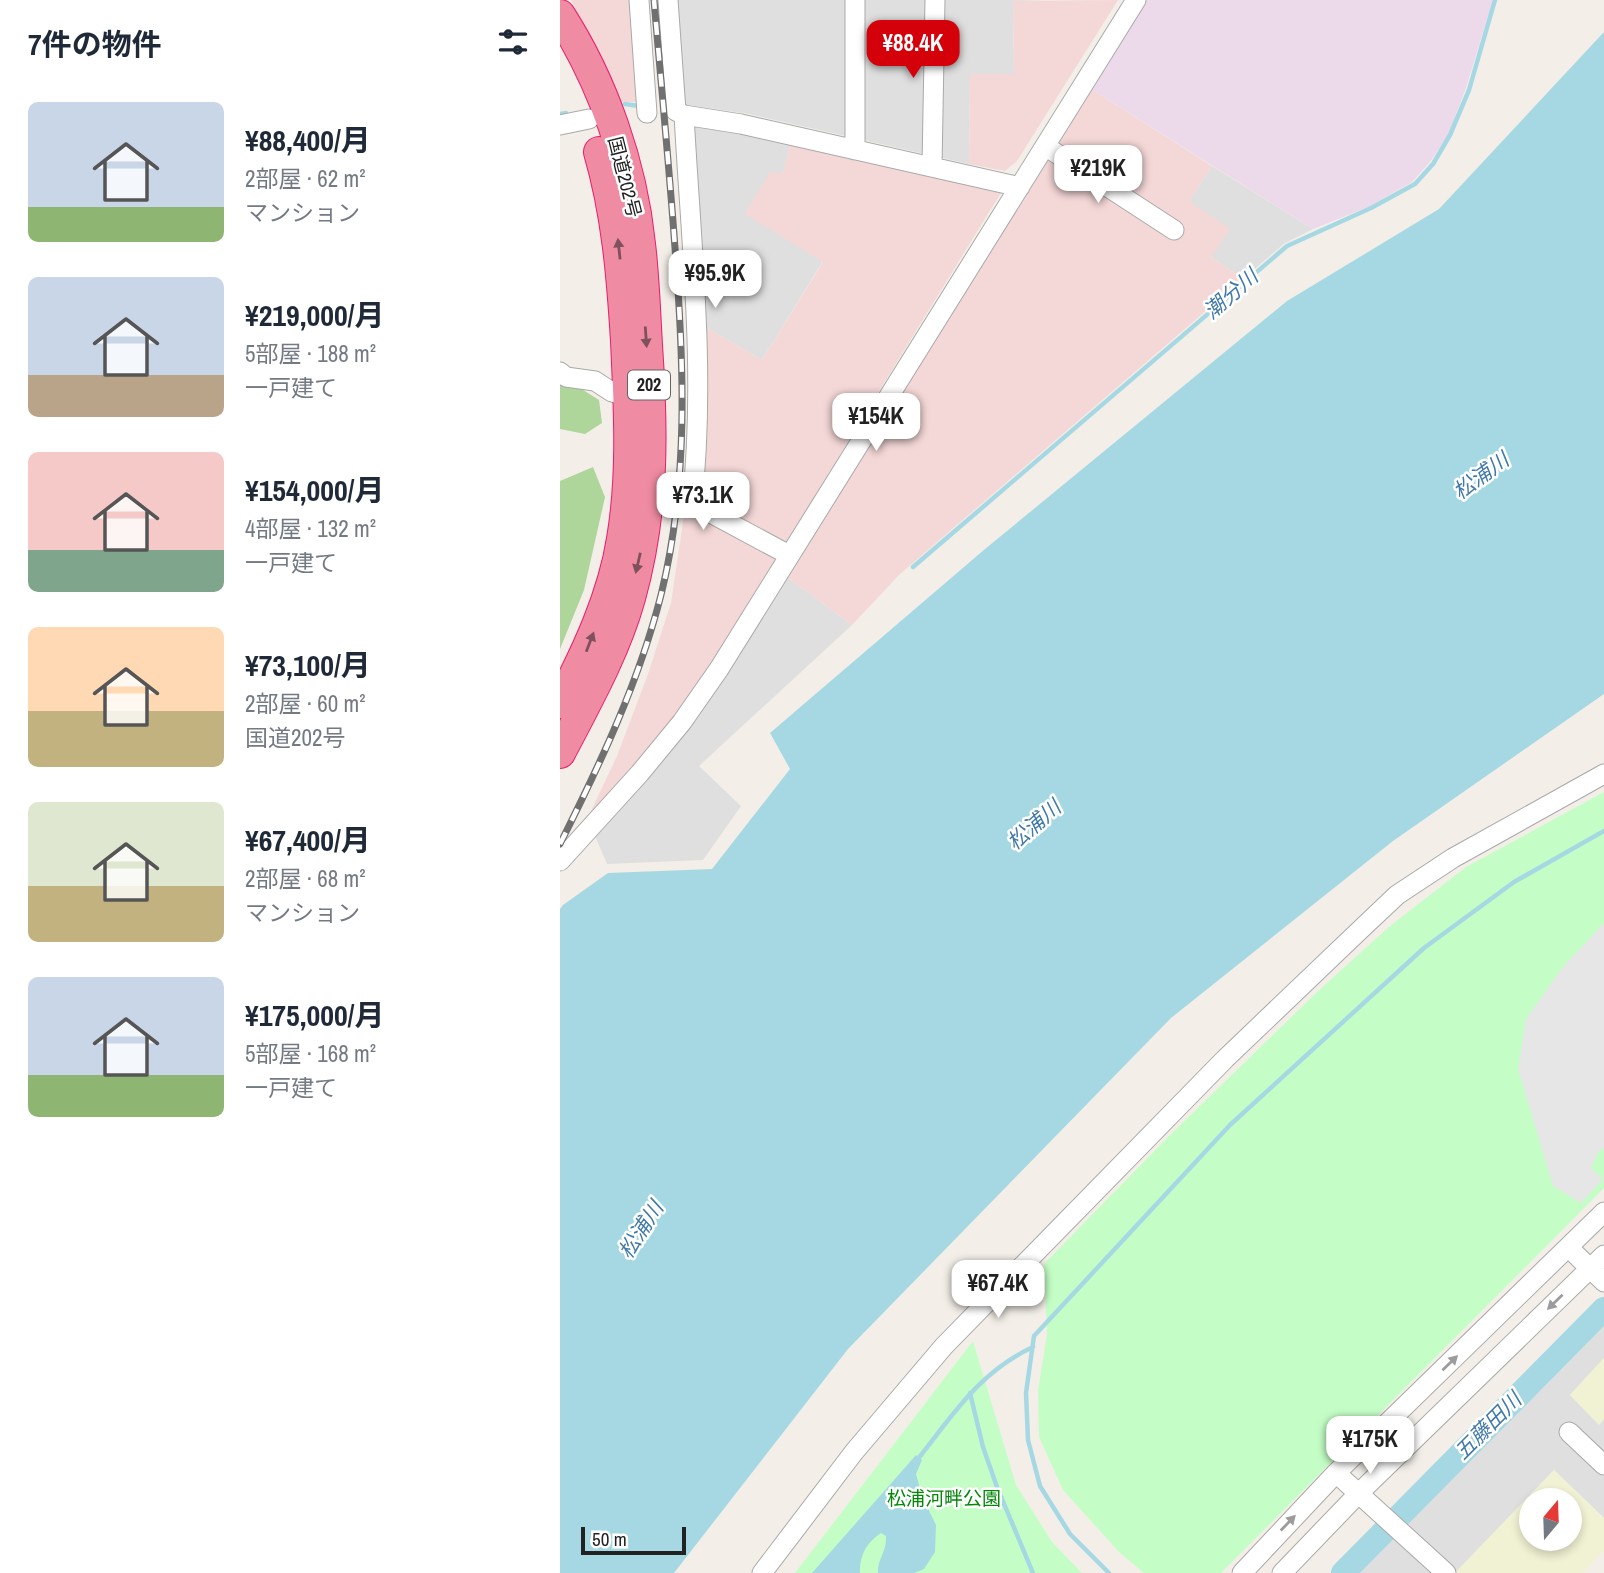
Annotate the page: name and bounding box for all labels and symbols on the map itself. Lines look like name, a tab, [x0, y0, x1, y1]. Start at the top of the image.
pin: ¥88.4K	[856, 20, 970, 80]
street label: 国道202号	[602, 134, 648, 220]
pin: ¥219K	[1049, 146, 1147, 205]
one-way arrow	[614, 237, 625, 259]
pin: ¥95.9K	[658, 250, 772, 310]
water label: 潮分川	[1197, 261, 1265, 325]
one-way arrow	[641, 326, 652, 348]
road number: 202	[628, 370, 670, 400]
pin: ¥154K	[827, 393, 925, 453]
water label: 松浦川	[1447, 444, 1516, 506]
pin: ¥73.1K	[646, 472, 760, 532]
one-way arrow	[632, 552, 643, 574]
one-way arrow	[585, 631, 596, 652]
water label: 松浦川	[1000, 792, 1068, 856]
water label: 松浦川	[611, 1194, 671, 1264]
pin: ¥67.4K	[941, 1260, 1055, 1320]
one-way arrow	[1547, 1294, 1564, 1310]
one-way arrow	[1441, 1354, 1458, 1371]
water label: 五藤田川	[1448, 1384, 1529, 1466]
pin: ¥175K	[1321, 1416, 1419, 1476]
park label: 松浦河畔公園	[887, 1485, 1001, 1511]
north arrow	[1519, 1488, 1582, 1550]
one-way arrow	[1280, 1515, 1296, 1532]
scale bar	[581, 1524, 686, 1556]

